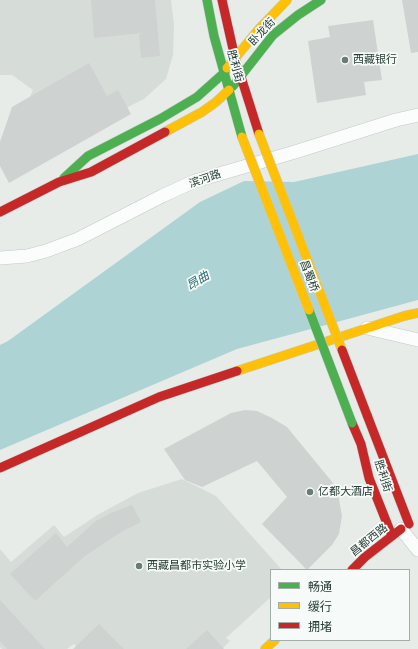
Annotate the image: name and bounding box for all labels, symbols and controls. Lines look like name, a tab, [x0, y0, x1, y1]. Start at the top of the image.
street label: 卧龙街	[246, 15, 278, 49]
street label: 胜利街	[224, 48, 246, 84]
place label: 西藏银行	[353, 53, 397, 67]
marker: 西藏银行	[340, 55, 350, 65]
street label: 滨河路	[187, 167, 223, 191]
street label: 昌蜀桥	[297, 258, 321, 294]
water label: 昂曲	[184, 269, 212, 293]
street label: 胜利街	[372, 458, 394, 494]
place label: 亿都大酒店	[318, 485, 373, 499]
marker: 亿都大酒店	[305, 487, 315, 497]
street label: 昌都西路	[348, 521, 390, 559]
place label: 西藏昌都市实验小学	[147, 559, 246, 573]
marker: 西藏昌都市实验小学	[134, 561, 144, 571]
legend	[270, 569, 410, 641]
text: 畅通	[308, 580, 332, 594]
text: 缓行	[308, 600, 332, 614]
text: 拥堵	[308, 620, 332, 634]

